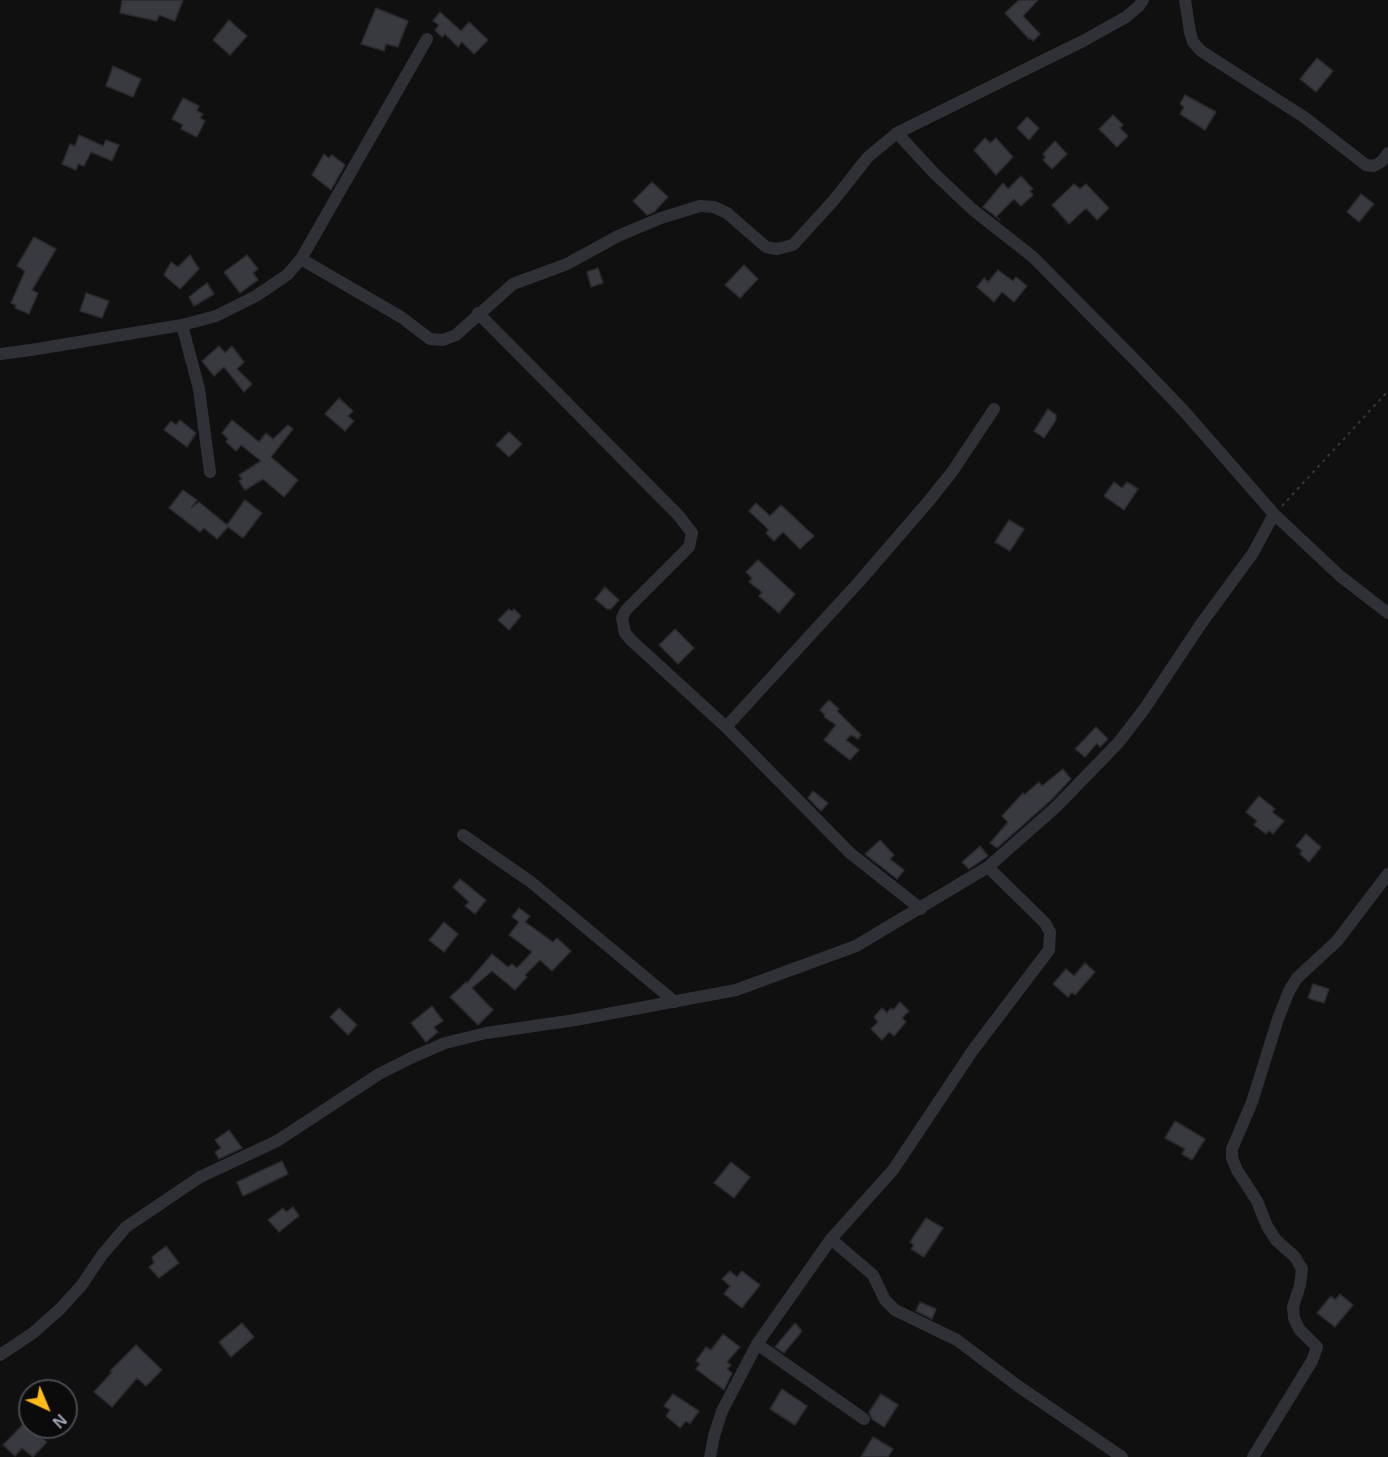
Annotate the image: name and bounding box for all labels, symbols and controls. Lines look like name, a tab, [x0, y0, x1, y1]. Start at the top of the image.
north arrow	[18, 1379, 78, 1439]
text: N	[49, 1411, 70, 1431]

